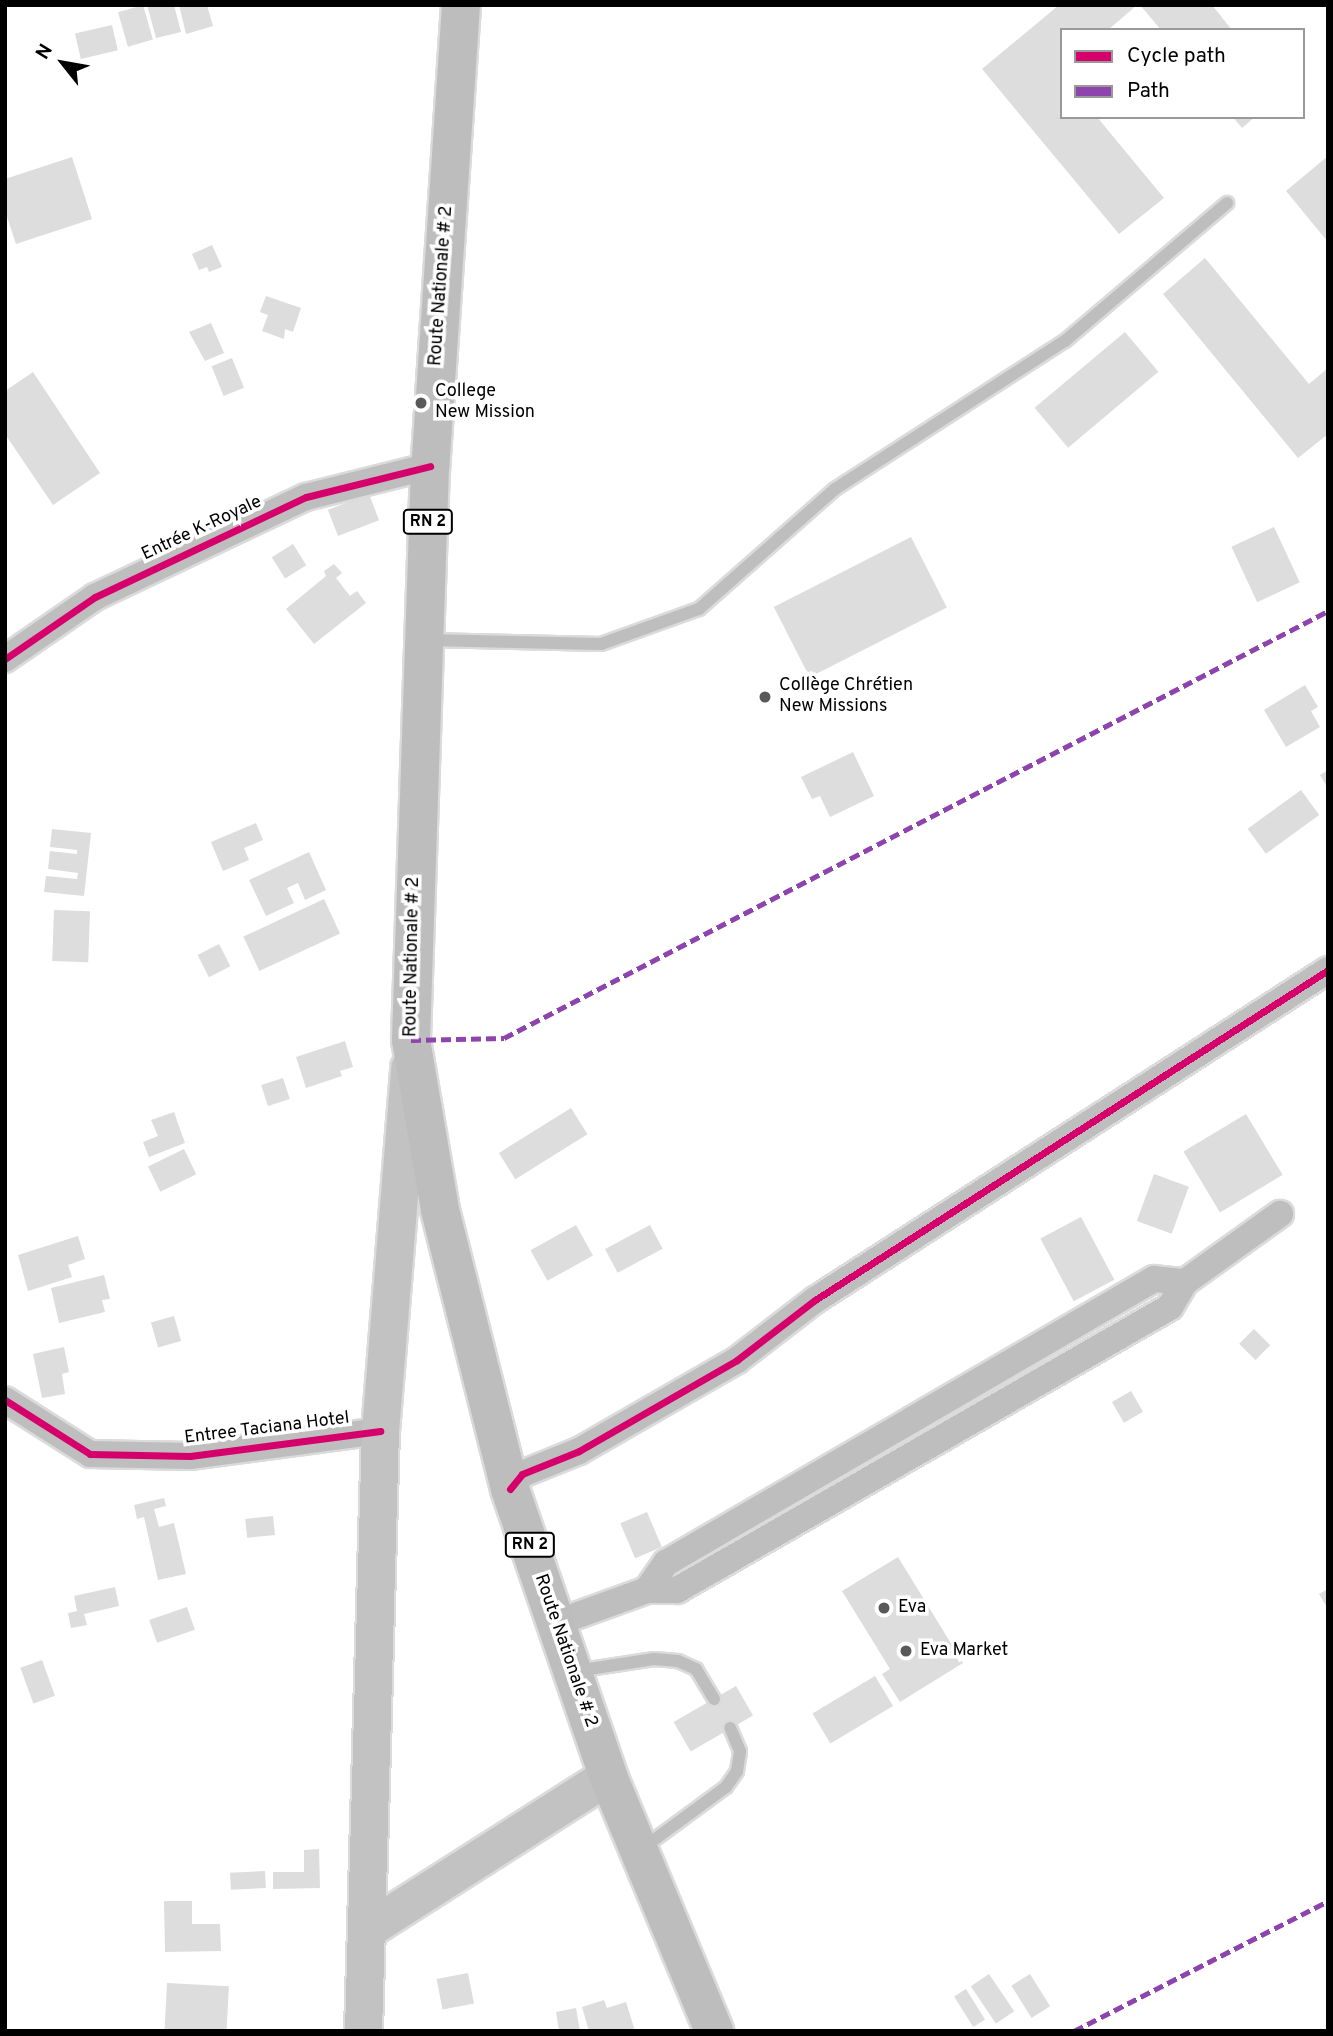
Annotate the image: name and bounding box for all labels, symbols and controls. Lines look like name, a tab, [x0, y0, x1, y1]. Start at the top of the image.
north arrow	[28, 28, 98, 98]
legend	[1060, 28, 1305, 119]
text: N	[31, 40, 59, 64]
text: Cycle path	[1127, 43, 1226, 70]
text: Path	[1127, 78, 1170, 105]
street label: Route Nationale # 2	[426, 205, 458, 367]
place label: College New Mission	[435, 382, 535, 424]
marker: College New Mission	[413, 395, 429, 411]
street label: Entrée K-Royale	[139, 492, 265, 566]
road number: RN 2	[402, 509, 454, 534]
place label: Collège Chrétien New Missions	[779, 676, 913, 718]
marker: Collège Chrétien New Missions	[757, 689, 773, 705]
street label: Route Nationale # 2	[401, 877, 425, 1037]
street label: Entree Taciana Hotel	[183, 1408, 351, 1450]
road number: RN 2	[504, 1532, 556, 1558]
street label: Route Nationale # 2	[529, 1572, 601, 1730]
place label: Eva	[898, 1597, 926, 1619]
marker: Eva	[876, 1600, 892, 1616]
place label: Eva Market	[920, 1640, 1008, 1662]
marker: Eva Market	[898, 1643, 914, 1659]

